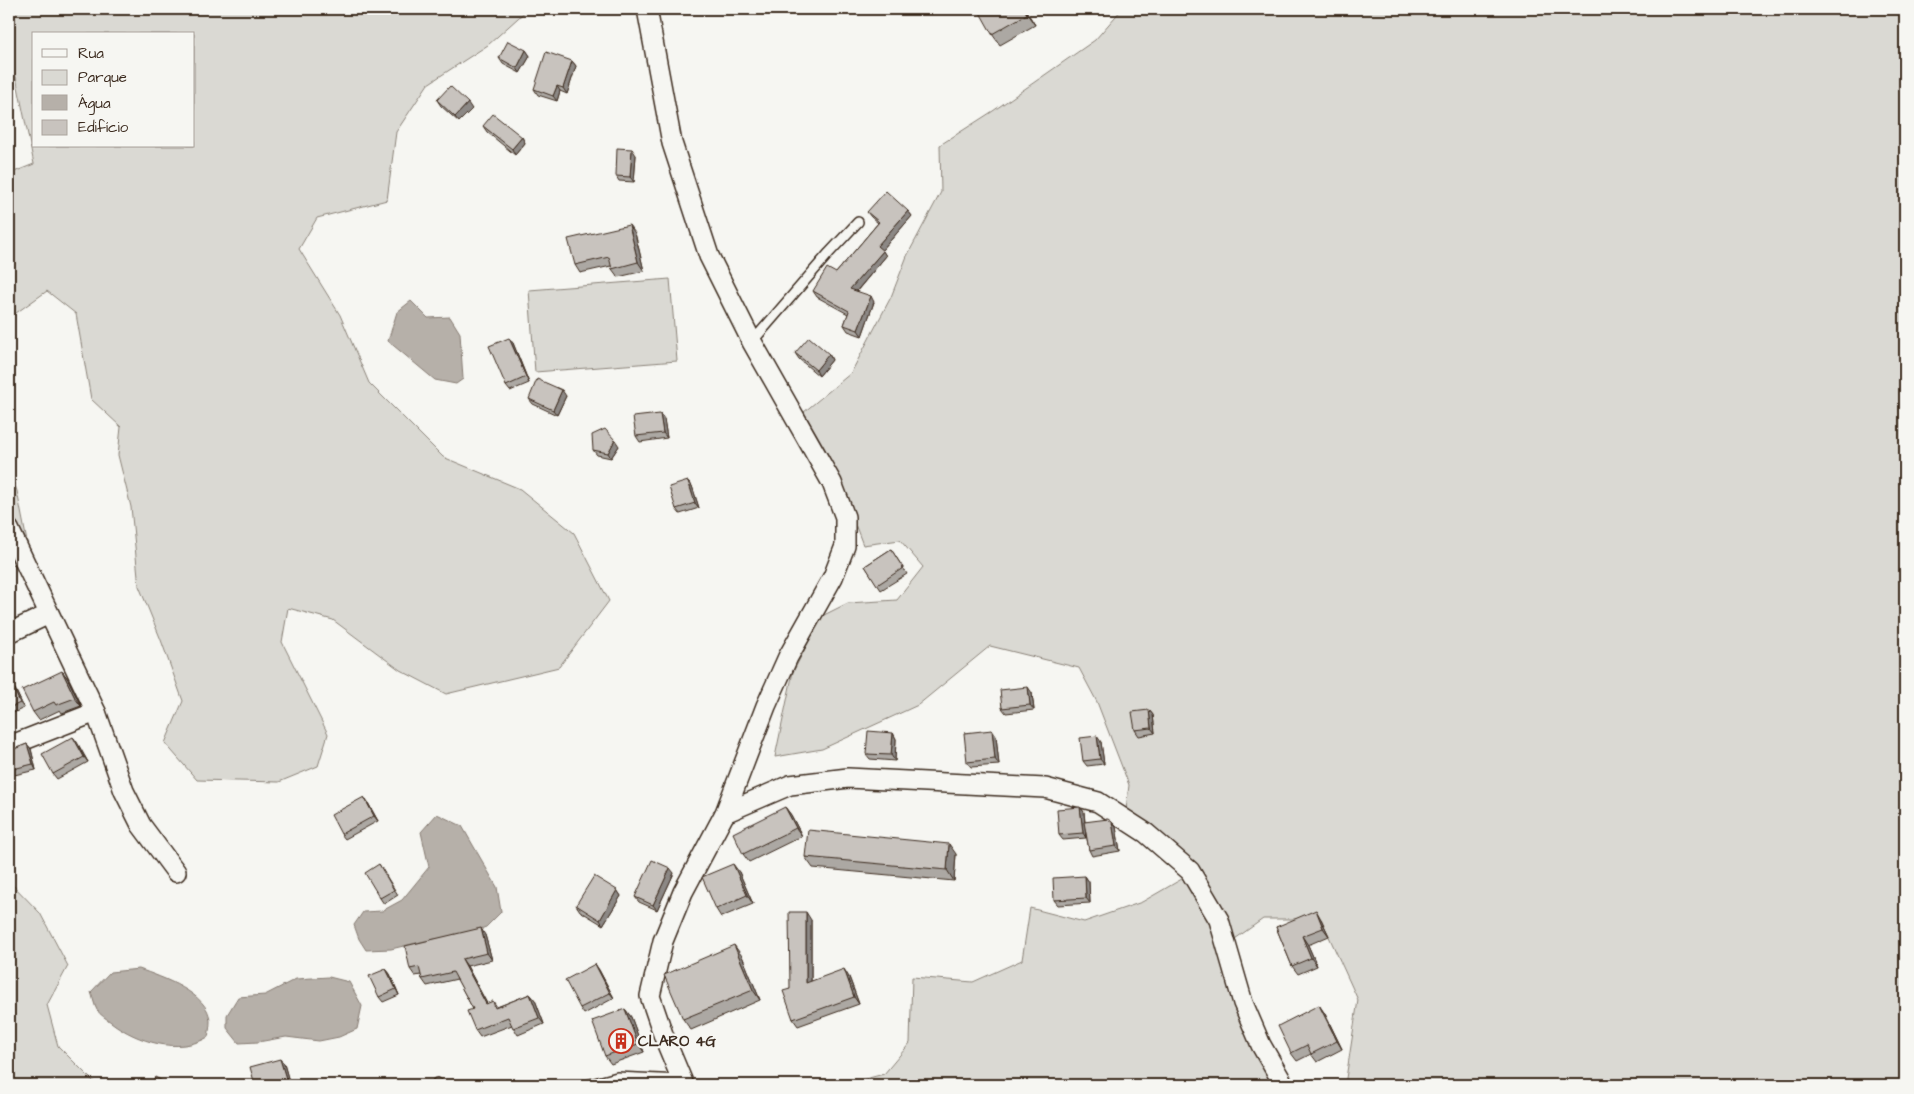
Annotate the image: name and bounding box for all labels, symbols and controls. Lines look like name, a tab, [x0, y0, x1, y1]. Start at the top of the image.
legend	[32, 32, 195, 148]
text: Rua	[78, 43, 104, 64]
text: Parque	[78, 67, 127, 88]
text: Água	[78, 93, 111, 115]
text: Edifício	[78, 117, 129, 138]
building icon: CLARO 4G	[608, 1028, 634, 1054]
place label: CLARO 4G	[638, 1031, 717, 1052]

